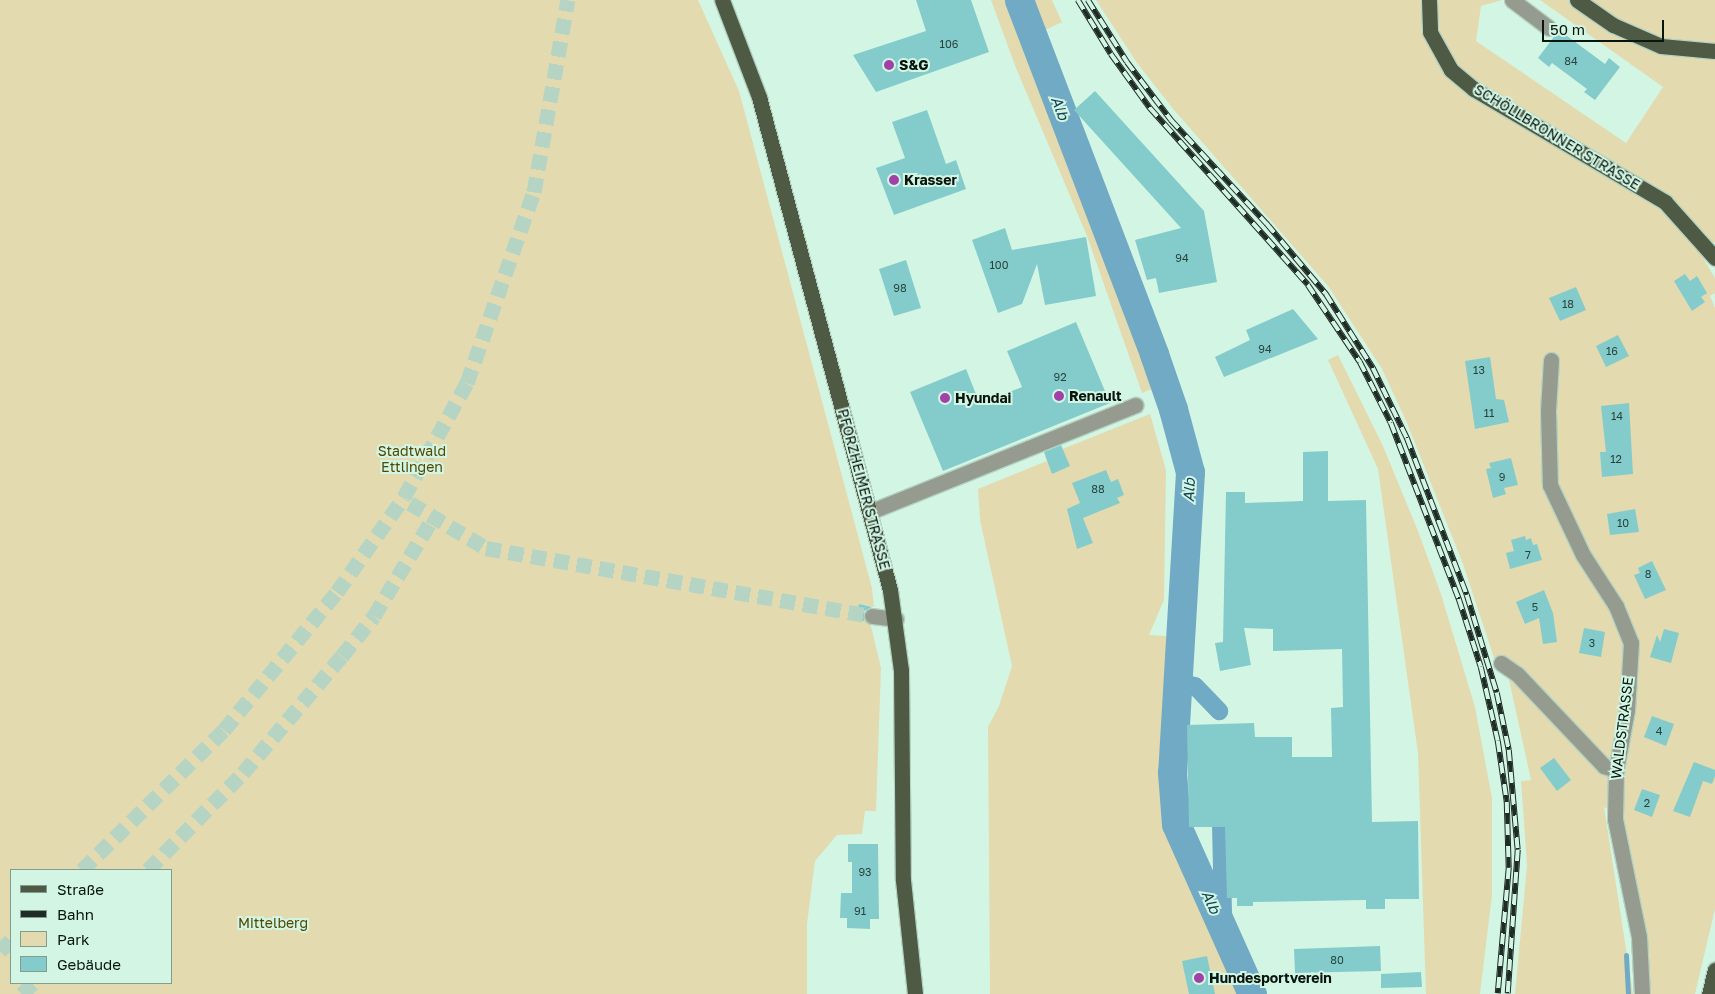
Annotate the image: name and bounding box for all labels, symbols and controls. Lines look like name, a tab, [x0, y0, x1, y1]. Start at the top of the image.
scale bar	[1545, 10, 1668, 42]
text: 50 m	[1550, 20, 1585, 38]
house number: 106	[940, 37, 958, 51]
house number: 84	[1564, 54, 1578, 68]
place label: S&G	[899, 57, 929, 73]
marker: S&G	[883, 59, 895, 71]
street label: SCHÖLLBRONNER STRASSE	[1471, 81, 1643, 193]
water label: Alb	[1047, 94, 1073, 122]
place label: Krasser	[904, 172, 957, 188]
marker: Krasser	[888, 174, 900, 186]
house number: 94	[1175, 251, 1189, 265]
house number: 100	[990, 258, 1008, 272]
house number: 98	[893, 281, 907, 295]
house number: 18	[1562, 297, 1574, 311]
house number: 94	[1258, 342, 1272, 356]
house number: 16	[1606, 344, 1618, 358]
house number: 13	[1473, 363, 1485, 377]
house number: 92	[1053, 370, 1067, 384]
place label: Renault	[1069, 388, 1122, 404]
place label: Hyundai	[955, 390, 1011, 406]
marker: Renault	[1053, 390, 1065, 402]
marker: Hyundai	[939, 392, 951, 404]
house number: 11	[1484, 406, 1494, 420]
street label: PFORZHEIMER STRASSE	[834, 407, 894, 571]
house number: 14	[1611, 409, 1623, 423]
park label: Stadtwald Ettlingen	[378, 443, 446, 476]
house number: 12	[1610, 452, 1622, 466]
house number: 9	[1499, 470, 1505, 484]
water label: Alb	[1179, 478, 1199, 502]
house number: 88	[1091, 482, 1105, 496]
house number: 10	[1617, 516, 1629, 530]
house number: 7	[1525, 548, 1531, 562]
house number: 8	[1645, 567, 1651, 581]
house number: 5	[1532, 600, 1538, 614]
house number: 3	[1589, 636, 1595, 650]
street label: WALDSTRASSE	[1607, 676, 1637, 780]
house number: 4	[1656, 724, 1662, 738]
house number: 2	[1644, 796, 1650, 810]
house number: 93	[858, 865, 872, 879]
legend	[10, 869, 172, 984]
text: Straße	[57, 880, 104, 898]
water label: Alb	[1198, 887, 1224, 917]
house number: 91	[854, 904, 866, 918]
text: Bahn	[57, 905, 94, 923]
park label: Mittelberg	[238, 915, 308, 931]
text: Park	[57, 930, 89, 948]
house number: 80	[1330, 953, 1344, 967]
text: Gebäude	[57, 955, 121, 973]
place label: Hundesportverein	[1209, 970, 1332, 986]
marker: Hundesportverein	[1193, 972, 1205, 984]

